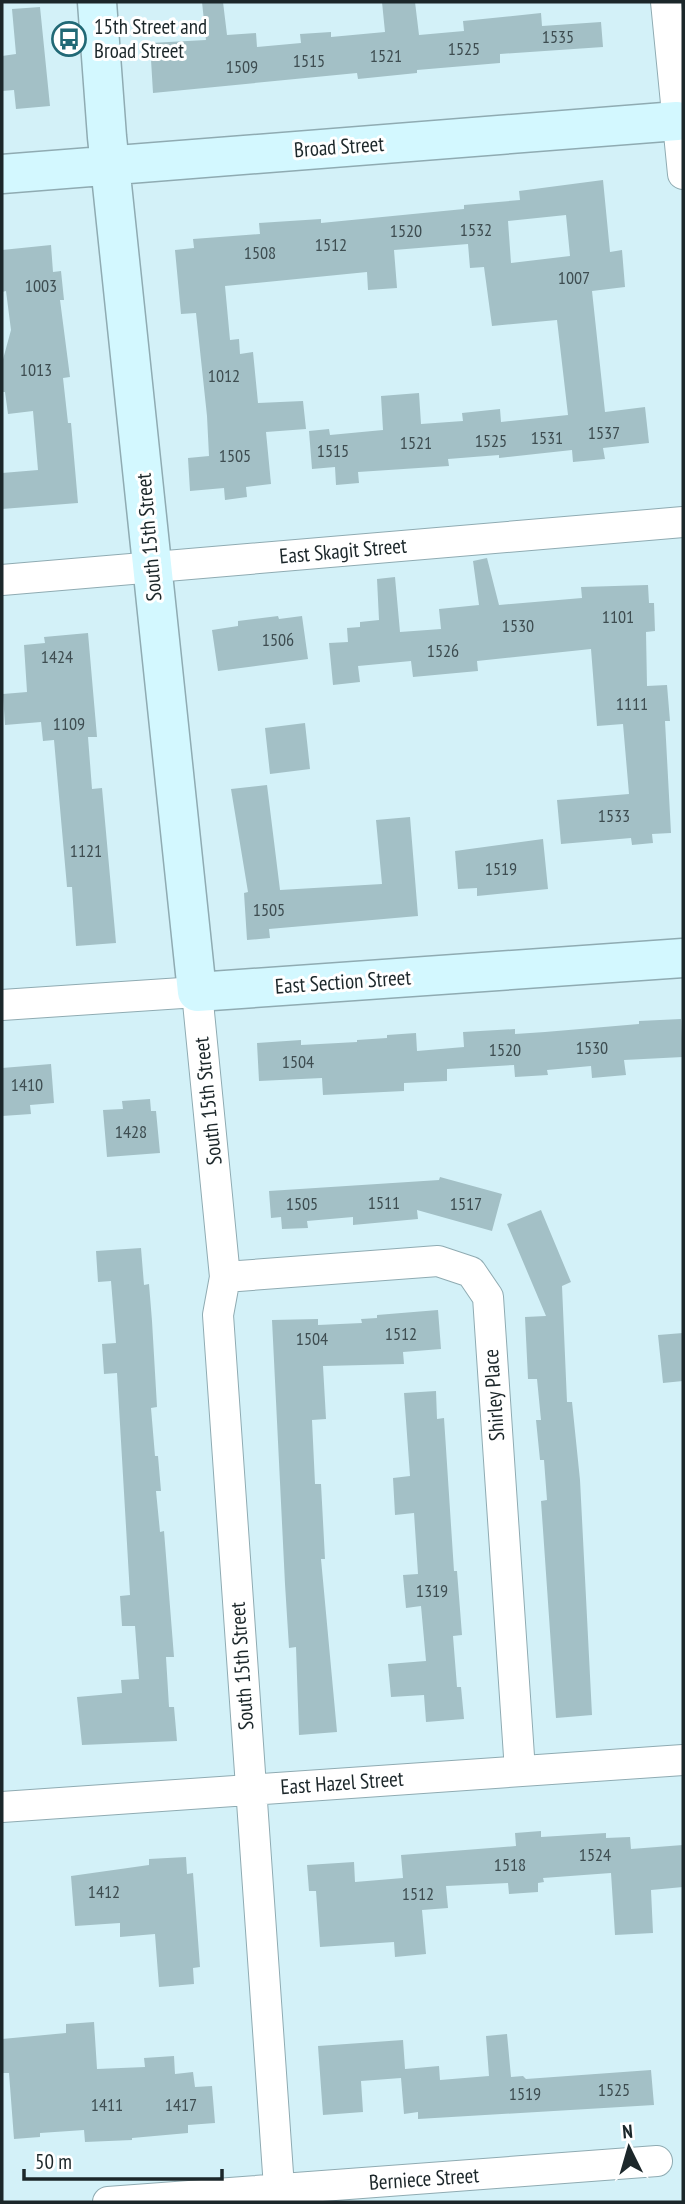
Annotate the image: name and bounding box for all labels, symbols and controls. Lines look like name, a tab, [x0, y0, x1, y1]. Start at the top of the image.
place label: 15th Street and Broad Street	[94, 13, 207, 64]
bus stop icon: 15th Street and Broad Street	[50, 20, 88, 58]
house number: 1535	[542, 25, 574, 48]
house number: 1525	[448, 37, 480, 60]
house number: 1521	[370, 44, 402, 67]
house number: 1515	[293, 49, 325, 72]
house number: 1509	[226, 55, 258, 78]
street label: Broad Street	[293, 130, 385, 163]
house number: 1532	[460, 218, 492, 241]
house number: 1520	[390, 219, 422, 242]
house number: 1512	[315, 233, 347, 256]
house number: 1508	[244, 241, 276, 264]
house number: 1007	[558, 266, 590, 289]
house number: 1003	[25, 274, 57, 297]
house number: 1013	[20, 358, 52, 381]
house number: 1012	[208, 364, 240, 387]
house number: 1537	[588, 421, 620, 444]
house number: 1531	[531, 426, 563, 449]
house number: 1525	[475, 429, 507, 452]
house number: 1521	[400, 431, 432, 454]
house number: 1515	[317, 439, 349, 462]
house number: 1505	[219, 444, 251, 467]
street label: South 15th Street	[129, 472, 168, 602]
street label: East Skagit Street	[278, 531, 408, 570]
house number: 1101	[602, 605, 634, 628]
house number: 1530	[502, 614, 534, 637]
house number: 1506	[262, 628, 294, 651]
house number: 1526	[427, 639, 459, 662]
house number: 1424	[41, 645, 73, 668]
house number: 1111	[616, 692, 648, 715]
house number: 1109	[53, 712, 85, 735]
house number: 1533	[598, 804, 630, 827]
house number: 1121	[70, 839, 102, 862]
house number: 1519	[485, 857, 517, 880]
house number: 1505	[253, 898, 285, 921]
street label: East Section Street	[274, 963, 412, 1000]
street label: South 15th Street	[187, 1036, 228, 1166]
house number: 1530	[576, 1036, 608, 1059]
house number: 1520	[489, 1038, 521, 1061]
house number: 1504	[282, 1050, 314, 1073]
house number: 1410	[11, 1073, 43, 1096]
house number: 1428	[115, 1120, 147, 1143]
house number: 1511	[368, 1191, 400, 1214]
house number: 1505	[286, 1192, 318, 1215]
house number: 1517	[450, 1192, 482, 1215]
house number: 1512	[385, 1322, 417, 1345]
house number: 1504	[296, 1327, 328, 1350]
street label: Shirley Place	[477, 1348, 510, 1442]
house number: 1319	[416, 1579, 448, 1602]
street label: South 15th Street	[224, 1601, 259, 1731]
street label: East Hazel Street	[280, 1765, 405, 1800]
house number: 1524	[579, 1843, 611, 1866]
house number: 1518	[494, 1853, 526, 1876]
house number: 1412	[88, 1880, 120, 1903]
house number: 1512	[402, 1882, 434, 1905]
house number: 1525	[598, 2078, 630, 2101]
house number: 1519	[509, 2082, 541, 2105]
house number: 1411	[91, 2093, 123, 2116]
house number: 1417	[165, 2093, 197, 2116]
north arrow	[594, 2113, 664, 2183]
text: N	[621, 2119, 634, 2143]
scale bar	[24, 2138, 222, 2182]
text: 50 m	[35, 2148, 72, 2175]
street label: Berniece Street	[368, 2161, 480, 2196]

